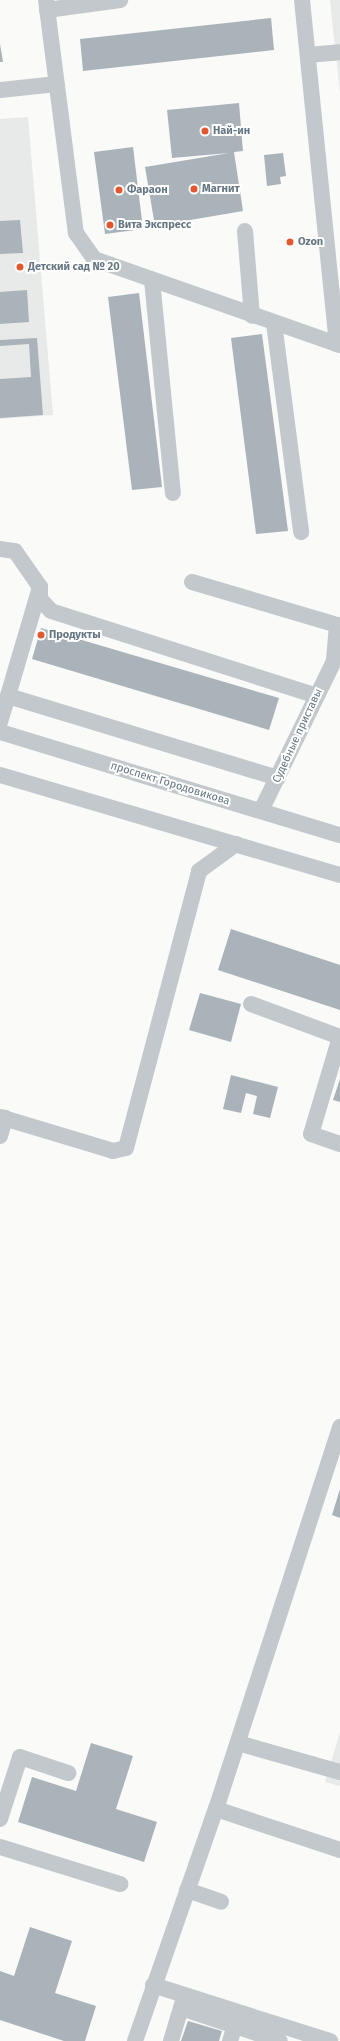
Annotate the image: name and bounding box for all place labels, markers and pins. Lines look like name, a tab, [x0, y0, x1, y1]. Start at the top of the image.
place label: Най-ин	[213, 124, 250, 138]
marker: Най-ин	[200, 126, 210, 136]
place label: Магнит	[202, 182, 240, 196]
place label: Фараон	[127, 183, 168, 197]
marker: Магнит	[189, 184, 199, 194]
marker: Фараон	[114, 185, 124, 195]
place label: Вита Экспресс	[118, 218, 191, 232]
marker: Вита Экспресс	[105, 220, 115, 230]
place label: Ozon	[298, 235, 323, 249]
marker: Ozon	[285, 237, 295, 247]
place label: Детский сад № 20	[28, 260, 120, 274]
marker: Детский сад № 20	[15, 262, 25, 272]
place label: Продукты	[49, 628, 101, 642]
marker: Продукты	[36, 630, 46, 640]

